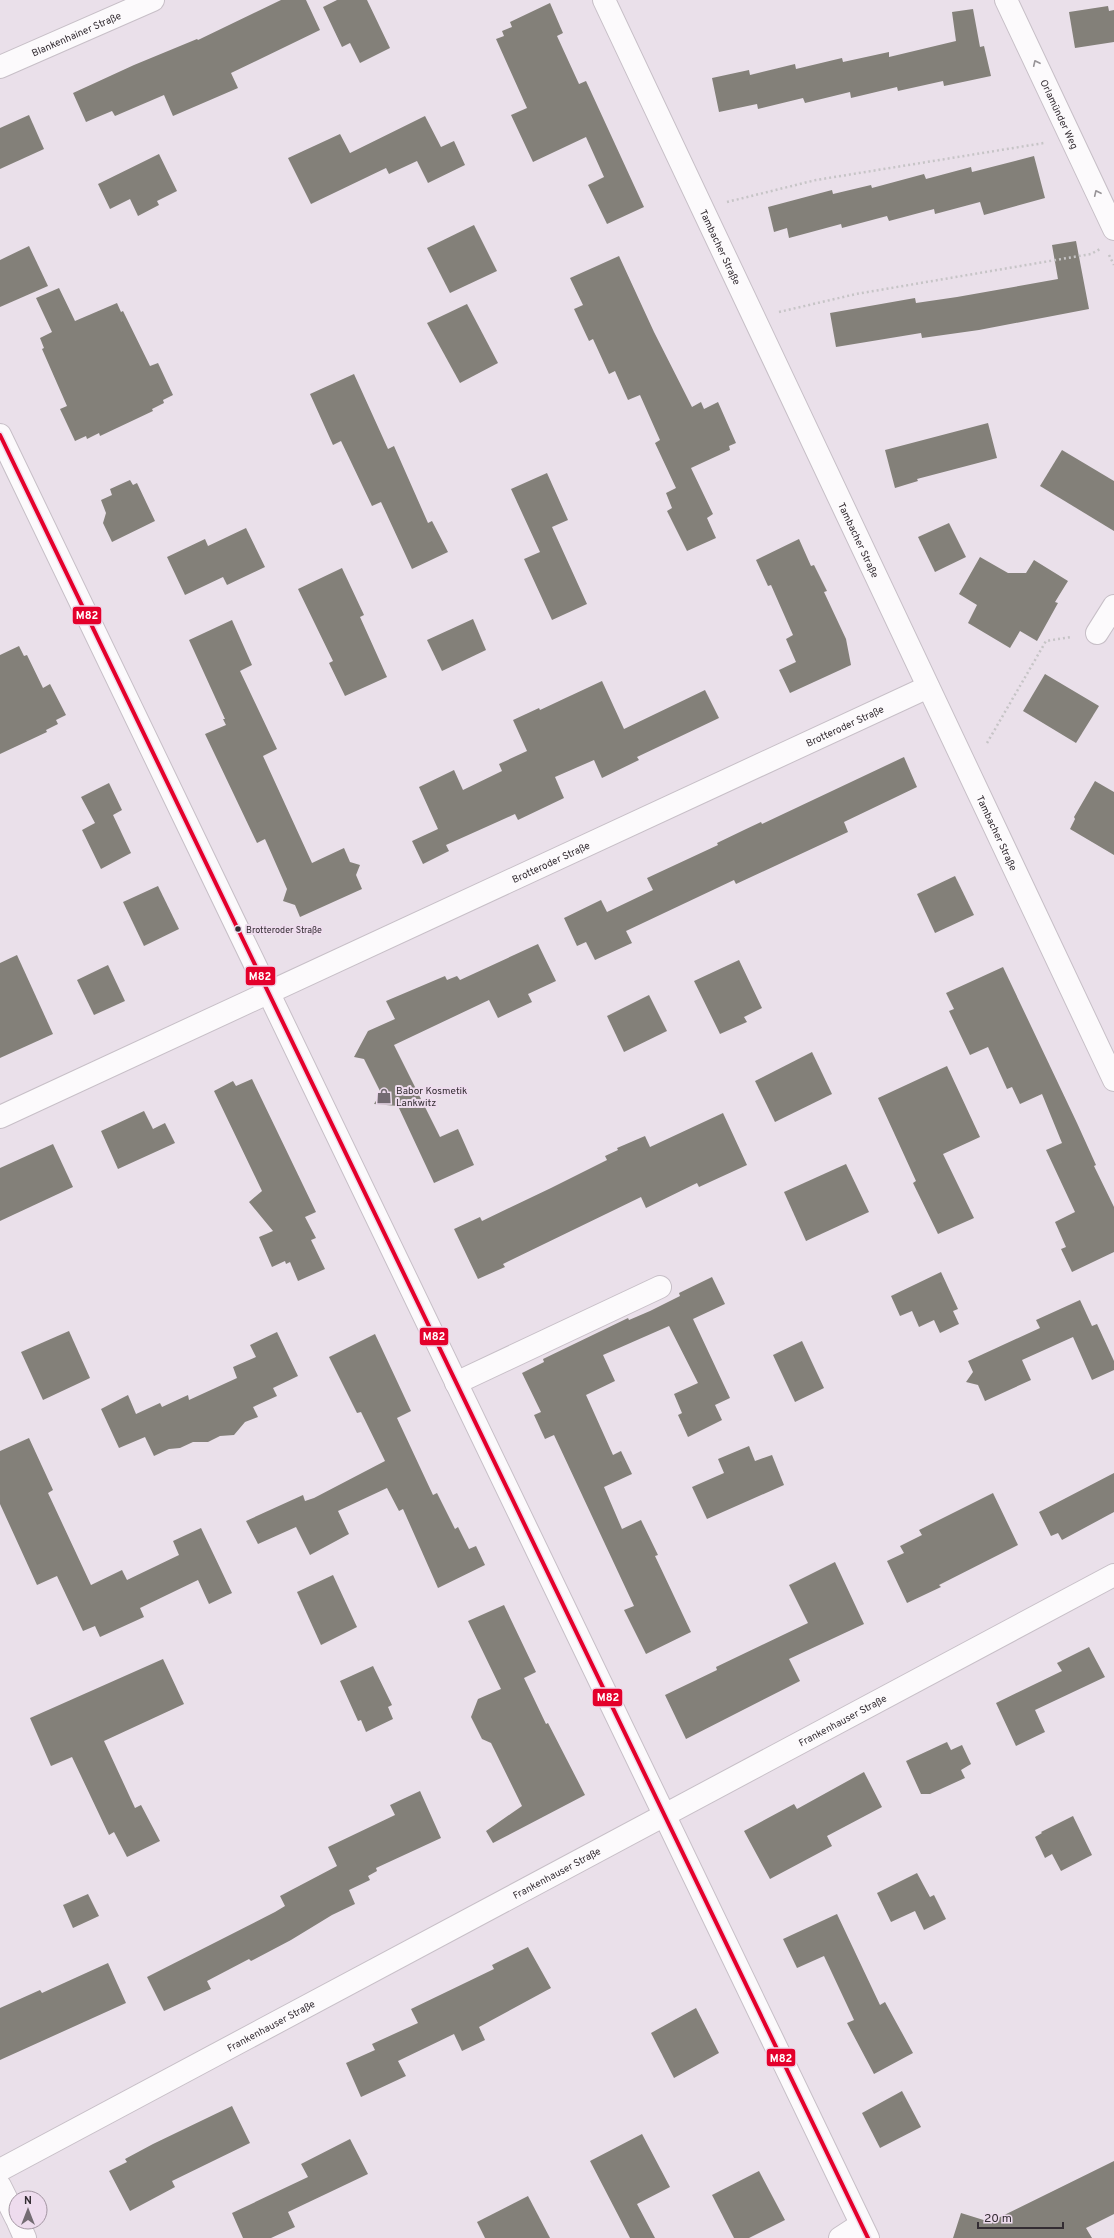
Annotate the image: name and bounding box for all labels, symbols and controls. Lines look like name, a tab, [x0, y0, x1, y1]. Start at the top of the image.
street label: Blankenhainer Straße	[30, 10, 123, 60]
one-way arrow	[1033, 60, 1041, 67]
street label: Orlamünder Weg	[1036, 78, 1080, 152]
one-way arrow	[1094, 190, 1102, 198]
street label: Tambacher Straße	[696, 208, 743, 287]
street label: Tambacher Straße	[834, 501, 881, 580]
line badge: M82	[72, 606, 102, 625]
text: M82	[76, 609, 98, 623]
street label: Brotteroder Straße	[804, 703, 886, 751]
street label: Tambacher Straße	[973, 794, 1019, 873]
street label: Brotteroder Straße	[510, 840, 592, 887]
marker: Brotteroder Straße	[233, 924, 243, 934]
place label: Brotteroder Straße	[246, 925, 322, 936]
line badge: M82	[245, 966, 276, 986]
text: M82	[249, 970, 271, 984]
place label: Babor Kosmetik Lankwitz	[396, 1085, 467, 1110]
shop icon: Babor Kosmetik Lankwitz	[375, 1087, 393, 1105]
line badge: M82	[419, 1327, 449, 1346]
text: M82	[423, 1330, 445, 1344]
line badge: M82	[592, 1688, 623, 1707]
text: M82	[597, 1691, 619, 1705]
street label: Frankenhauser Straße	[797, 1693, 889, 1750]
street label: Frankenhauser Straße	[511, 1845, 604, 1903]
street label: Frankenhauser Straße	[225, 1998, 318, 2055]
line badge: M82	[766, 2048, 796, 2067]
text: M82	[770, 2052, 792, 2066]
north arrow	[8, 2190, 48, 2230]
text: N	[24, 2194, 32, 2208]
scale bar	[978, 2204, 1063, 2230]
text: 20 m	[984, 2211, 1012, 2227]

